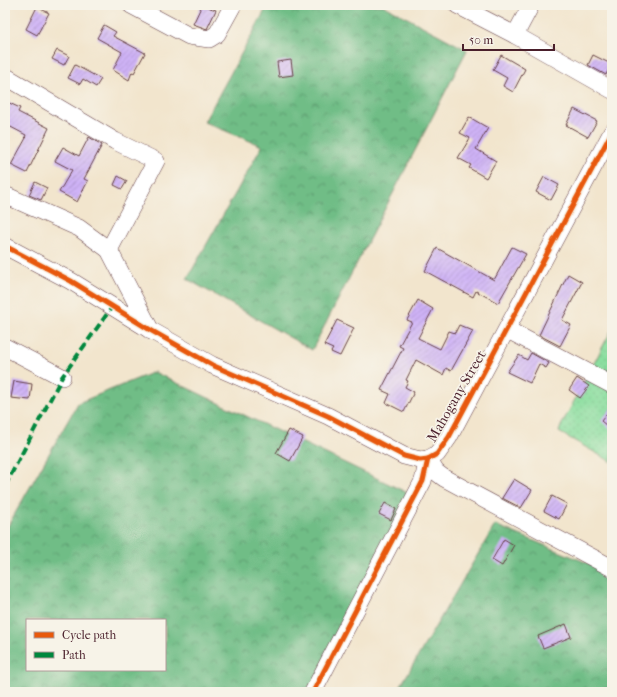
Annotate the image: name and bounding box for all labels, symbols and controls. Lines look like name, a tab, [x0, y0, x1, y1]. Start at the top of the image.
scale bar	[463, 26, 554, 52]
text: 50 m	[469, 33, 493, 47]
street label: Mahogany Street	[423, 347, 490, 445]
legend	[26, 619, 166, 671]
text: Cycle path	[62, 628, 117, 642]
text: Path	[62, 648, 86, 662]

